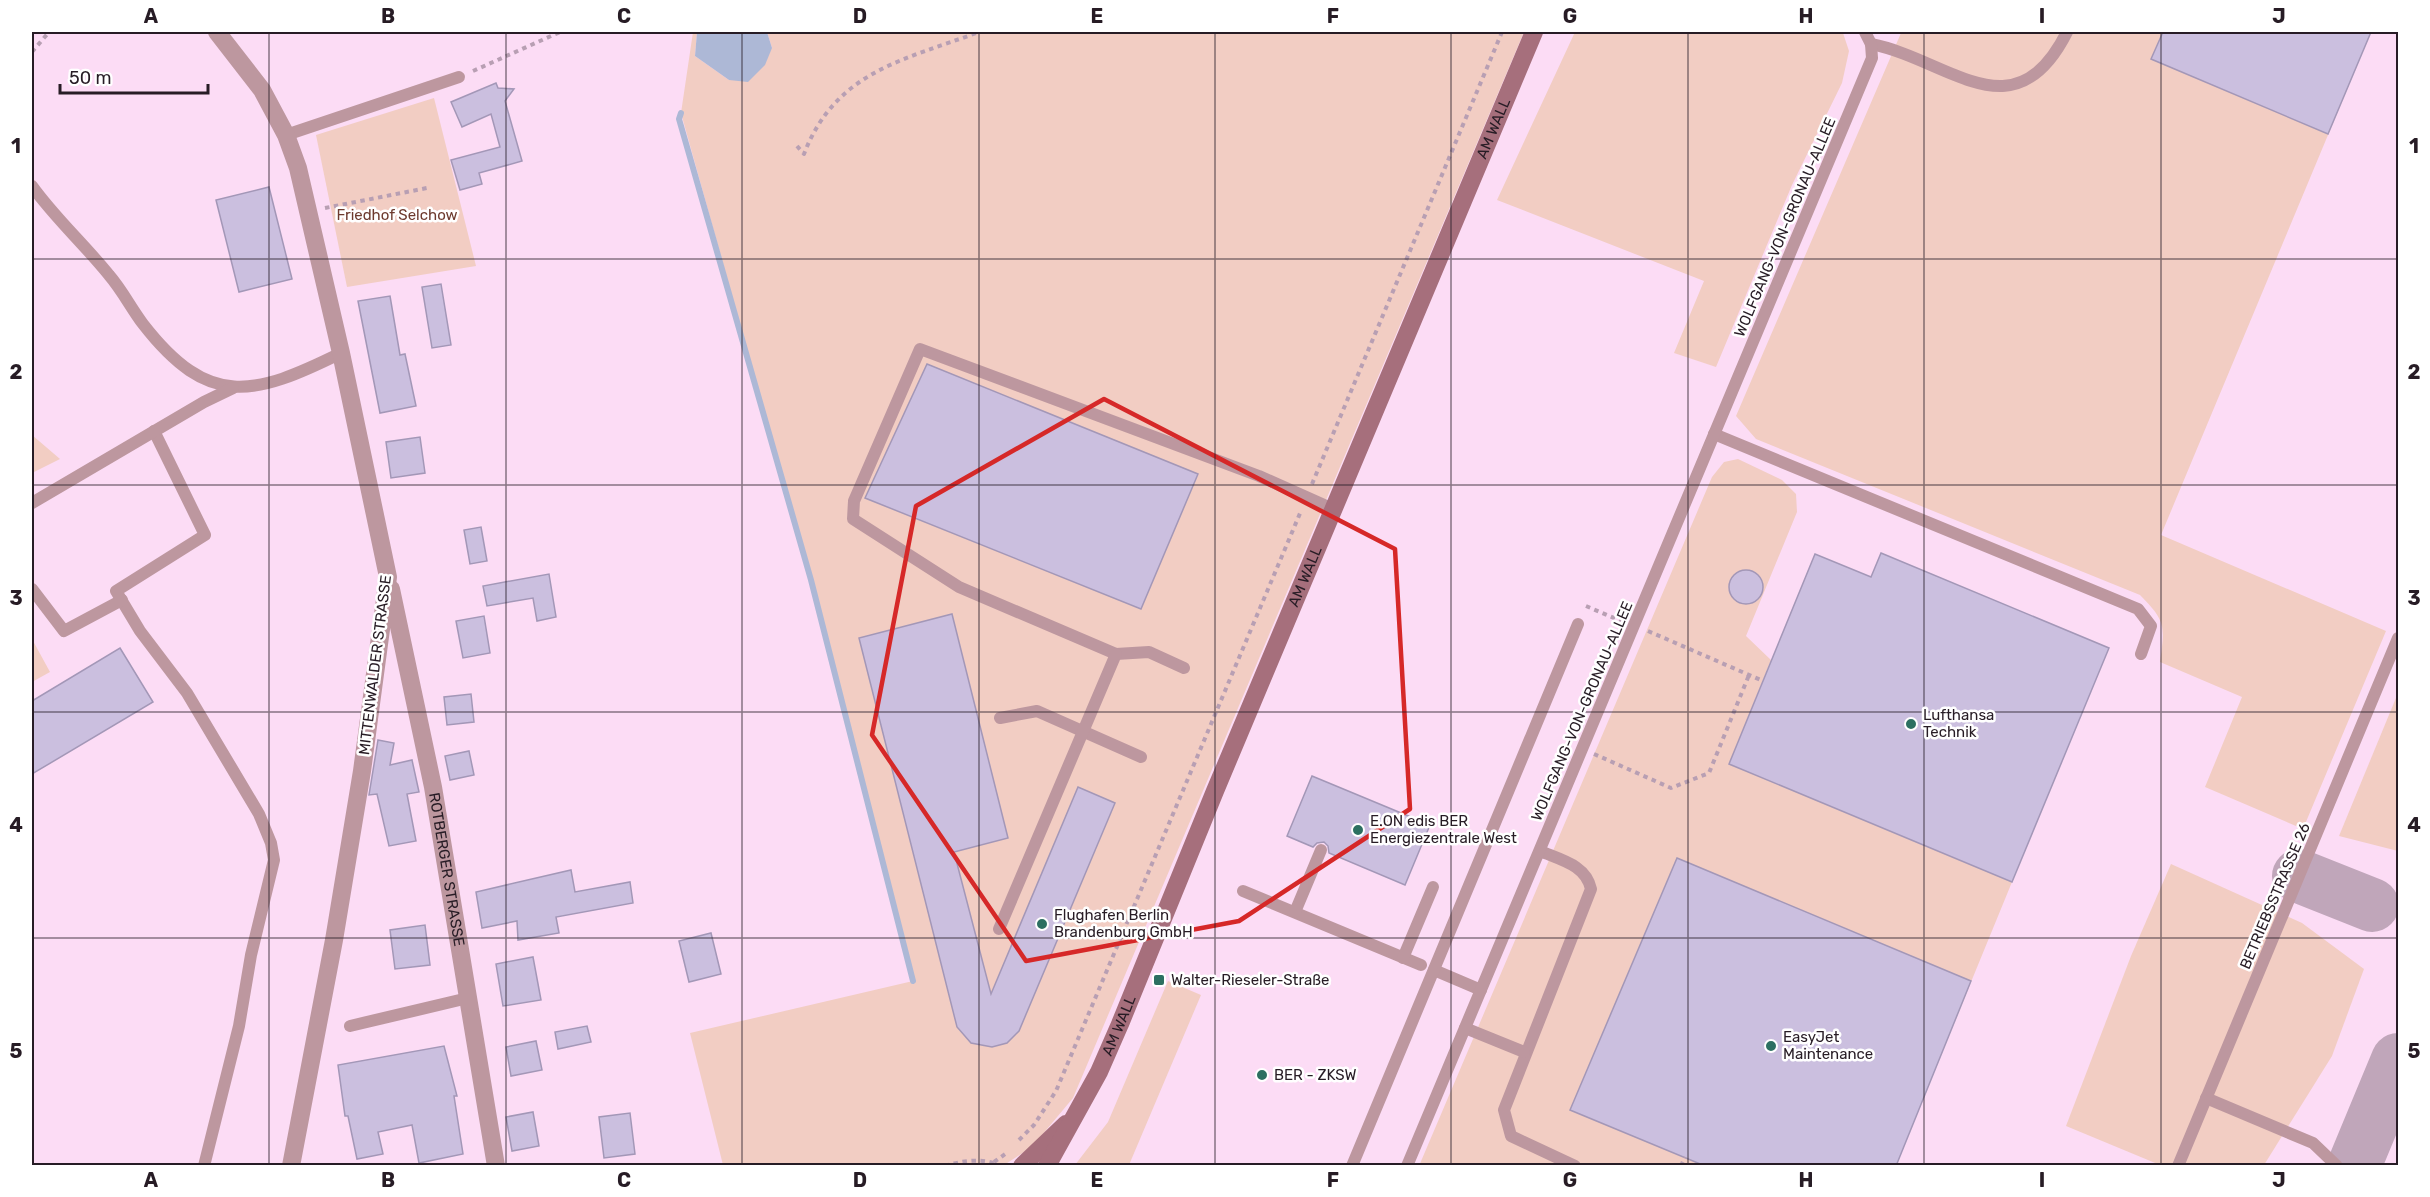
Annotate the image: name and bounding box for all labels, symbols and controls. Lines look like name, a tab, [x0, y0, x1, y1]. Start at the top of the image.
text: A	[144, 4, 159, 28]
text: B	[381, 4, 395, 28]
text: C	[617, 4, 631, 28]
text: D	[853, 4, 867, 28]
text: E	[1091, 4, 1103, 28]
text: F	[1327, 4, 1339, 28]
text: G	[1563, 4, 1577, 28]
text: H	[1799, 4, 1813, 28]
text: I	[2039, 4, 2045, 28]
text: J	[2272, 4, 2286, 28]
scale bar	[60, 57, 208, 95]
text: 50 m	[69, 67, 112, 89]
street label: AM WALL	[1473, 95, 1514, 162]
street label: WOLFGANG-VON-GRONAU-ALLEE	[1730, 115, 1840, 339]
text: 1	[11, 134, 21, 158]
text: 1	[2409, 134, 2419, 158]
park label: Friedhof Selchow	[336, 206, 458, 224]
text: 2	[10, 360, 23, 384]
text: 2	[2408, 360, 2421, 384]
street label: AM WALL	[1284, 543, 1326, 610]
street label: MITTENWALDER STRASSE	[355, 574, 395, 756]
text: 3	[9, 586, 23, 610]
text: 3	[2407, 586, 2421, 610]
street label: WOLFGANG-VON-GRONAU-ALLEE	[1527, 599, 1637, 823]
place label: Lufthansa Technik	[1923, 706, 1994, 741]
marker: Lufthansa Technik	[1904, 717, 1918, 731]
street label: ROTBERGER STRASSE	[425, 791, 468, 948]
place label: E.ON edis BER Energiezentrale West	[1370, 812, 1517, 847]
text: 4	[9, 813, 23, 837]
text: 4	[2407, 813, 2421, 837]
street label: BETRIEBSSTRASSE 26	[2236, 820, 2314, 972]
marker: E.ON edis BER Energiezentrale West	[1351, 823, 1365, 837]
place label: Flughafen Berlin Brandenburg GmbH	[1054, 906, 1193, 941]
marker: Flughafen Berlin Brandenburg GmbH	[1035, 917, 1049, 931]
place label: Walter-Rieseler-Straße	[1171, 971, 1329, 989]
marker: Walter-Rieseler-Straße	[1152, 973, 1166, 987]
street label: AM WALL	[1098, 992, 1140, 1059]
place label: EasyJet Maintenance	[1783, 1028, 1873, 1063]
text: 5	[10, 1039, 23, 1063]
marker: EasyJet Maintenance	[1764, 1039, 1778, 1053]
text: 5	[2408, 1039, 2421, 1063]
place label: BER - ZKSW	[1274, 1066, 1357, 1084]
marker: BER - ZKSW	[1255, 1068, 1269, 1082]
text: A	[144, 1168, 159, 1192]
text: B	[381, 1168, 395, 1192]
text: C	[617, 1168, 631, 1192]
text: D	[853, 1168, 867, 1192]
text: E	[1091, 1168, 1103, 1192]
text: F	[1327, 1168, 1339, 1192]
text: G	[1563, 1168, 1577, 1192]
text: H	[1799, 1168, 1813, 1192]
text: I	[2039, 1168, 2045, 1192]
text: J	[2272, 1168, 2286, 1192]

